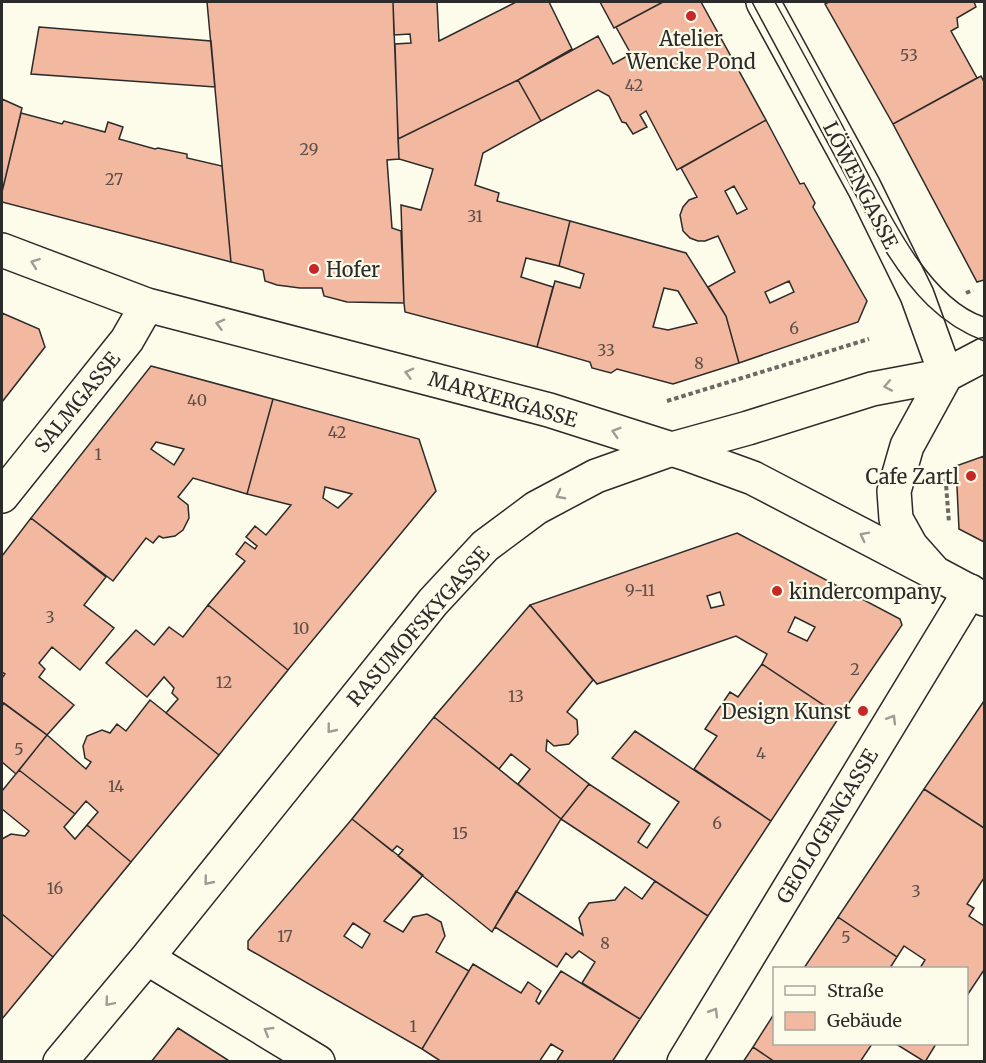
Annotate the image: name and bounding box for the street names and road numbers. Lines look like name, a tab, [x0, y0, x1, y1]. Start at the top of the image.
street label: LÖWENGASSE	[818, 117, 904, 253]
street label: SALMGASSE	[29, 346, 125, 457]
street label: MARXERGASSE	[426, 366, 581, 432]
street label: RASUMOFSKYGASSE	[342, 541, 494, 711]
street label: GEOLOGENGASSE	[771, 744, 883, 908]

